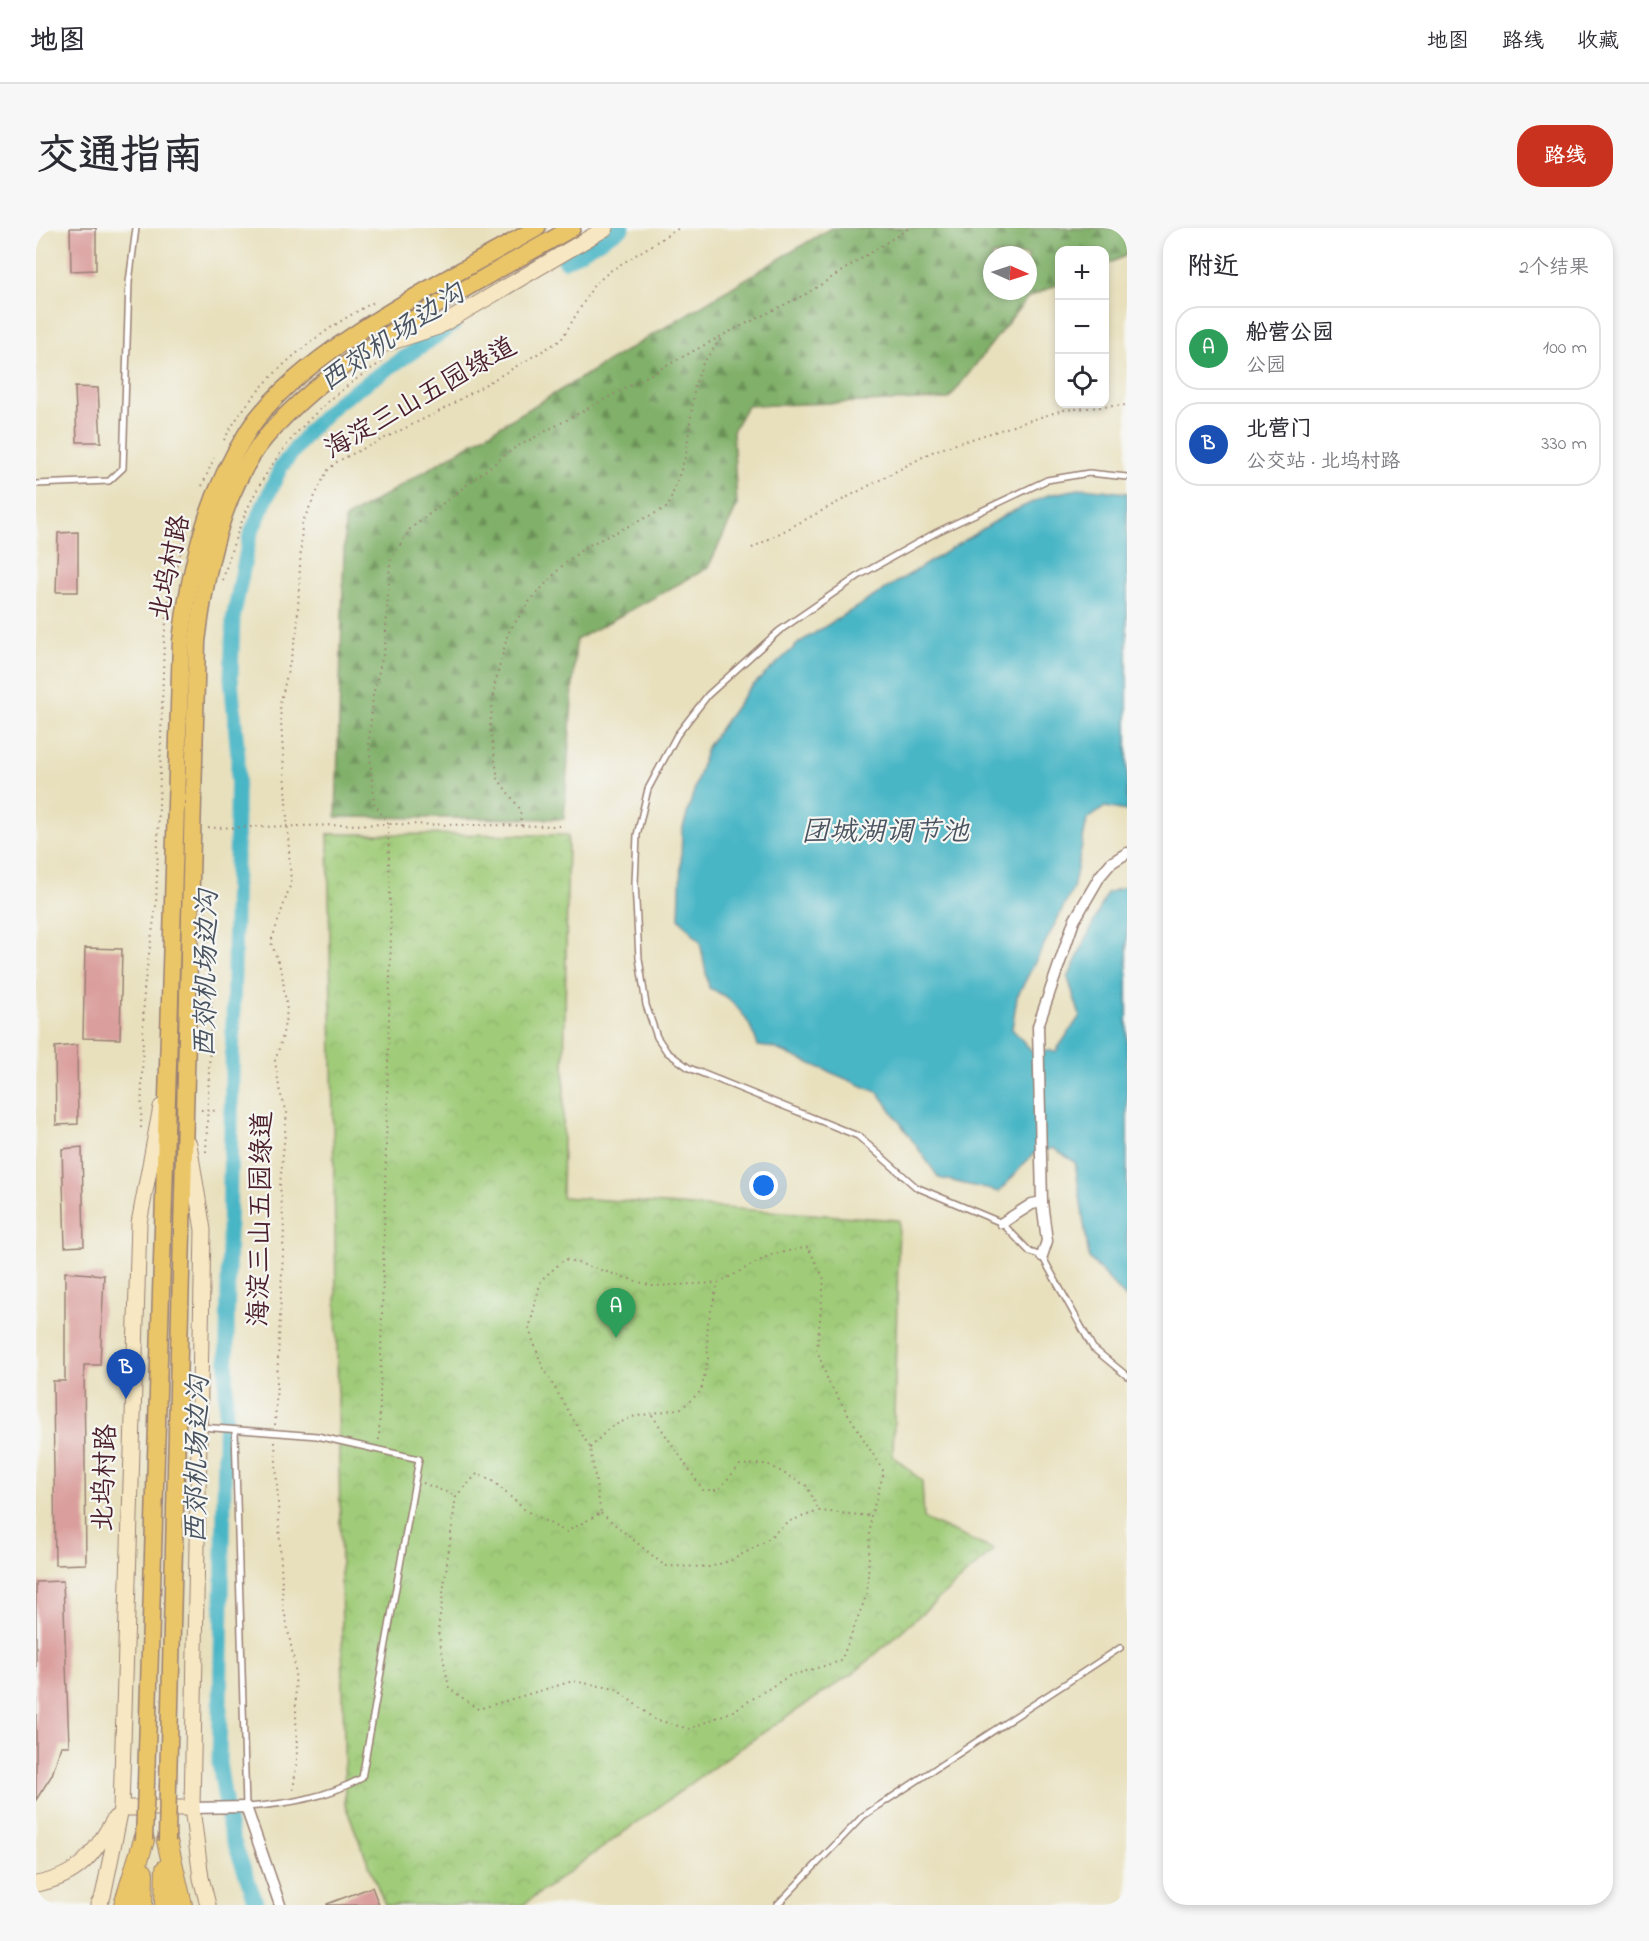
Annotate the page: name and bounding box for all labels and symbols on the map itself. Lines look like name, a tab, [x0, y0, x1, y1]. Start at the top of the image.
north arrow	[983, 246, 1037, 300]
water label: 西郊机场边沟	[312, 274, 476, 403]
street label: 海淀三山五园绿道	[318, 328, 524, 470]
street label: 北坞村路	[141, 511, 201, 625]
water label: 团城湖调节池	[801, 813, 970, 854]
water label: 西郊机场边沟	[186, 888, 230, 1058]
street label: 海淀三山五园绿道	[241, 1111, 283, 1327]
your location	[749, 1171, 778, 1200]
pin: A	[596, 1288, 636, 1338]
pin: B	[106, 1350, 146, 1399]
water label: 西郊机场边沟	[177, 1374, 221, 1544]
street label: 北坞村路	[85, 1423, 127, 1533]

